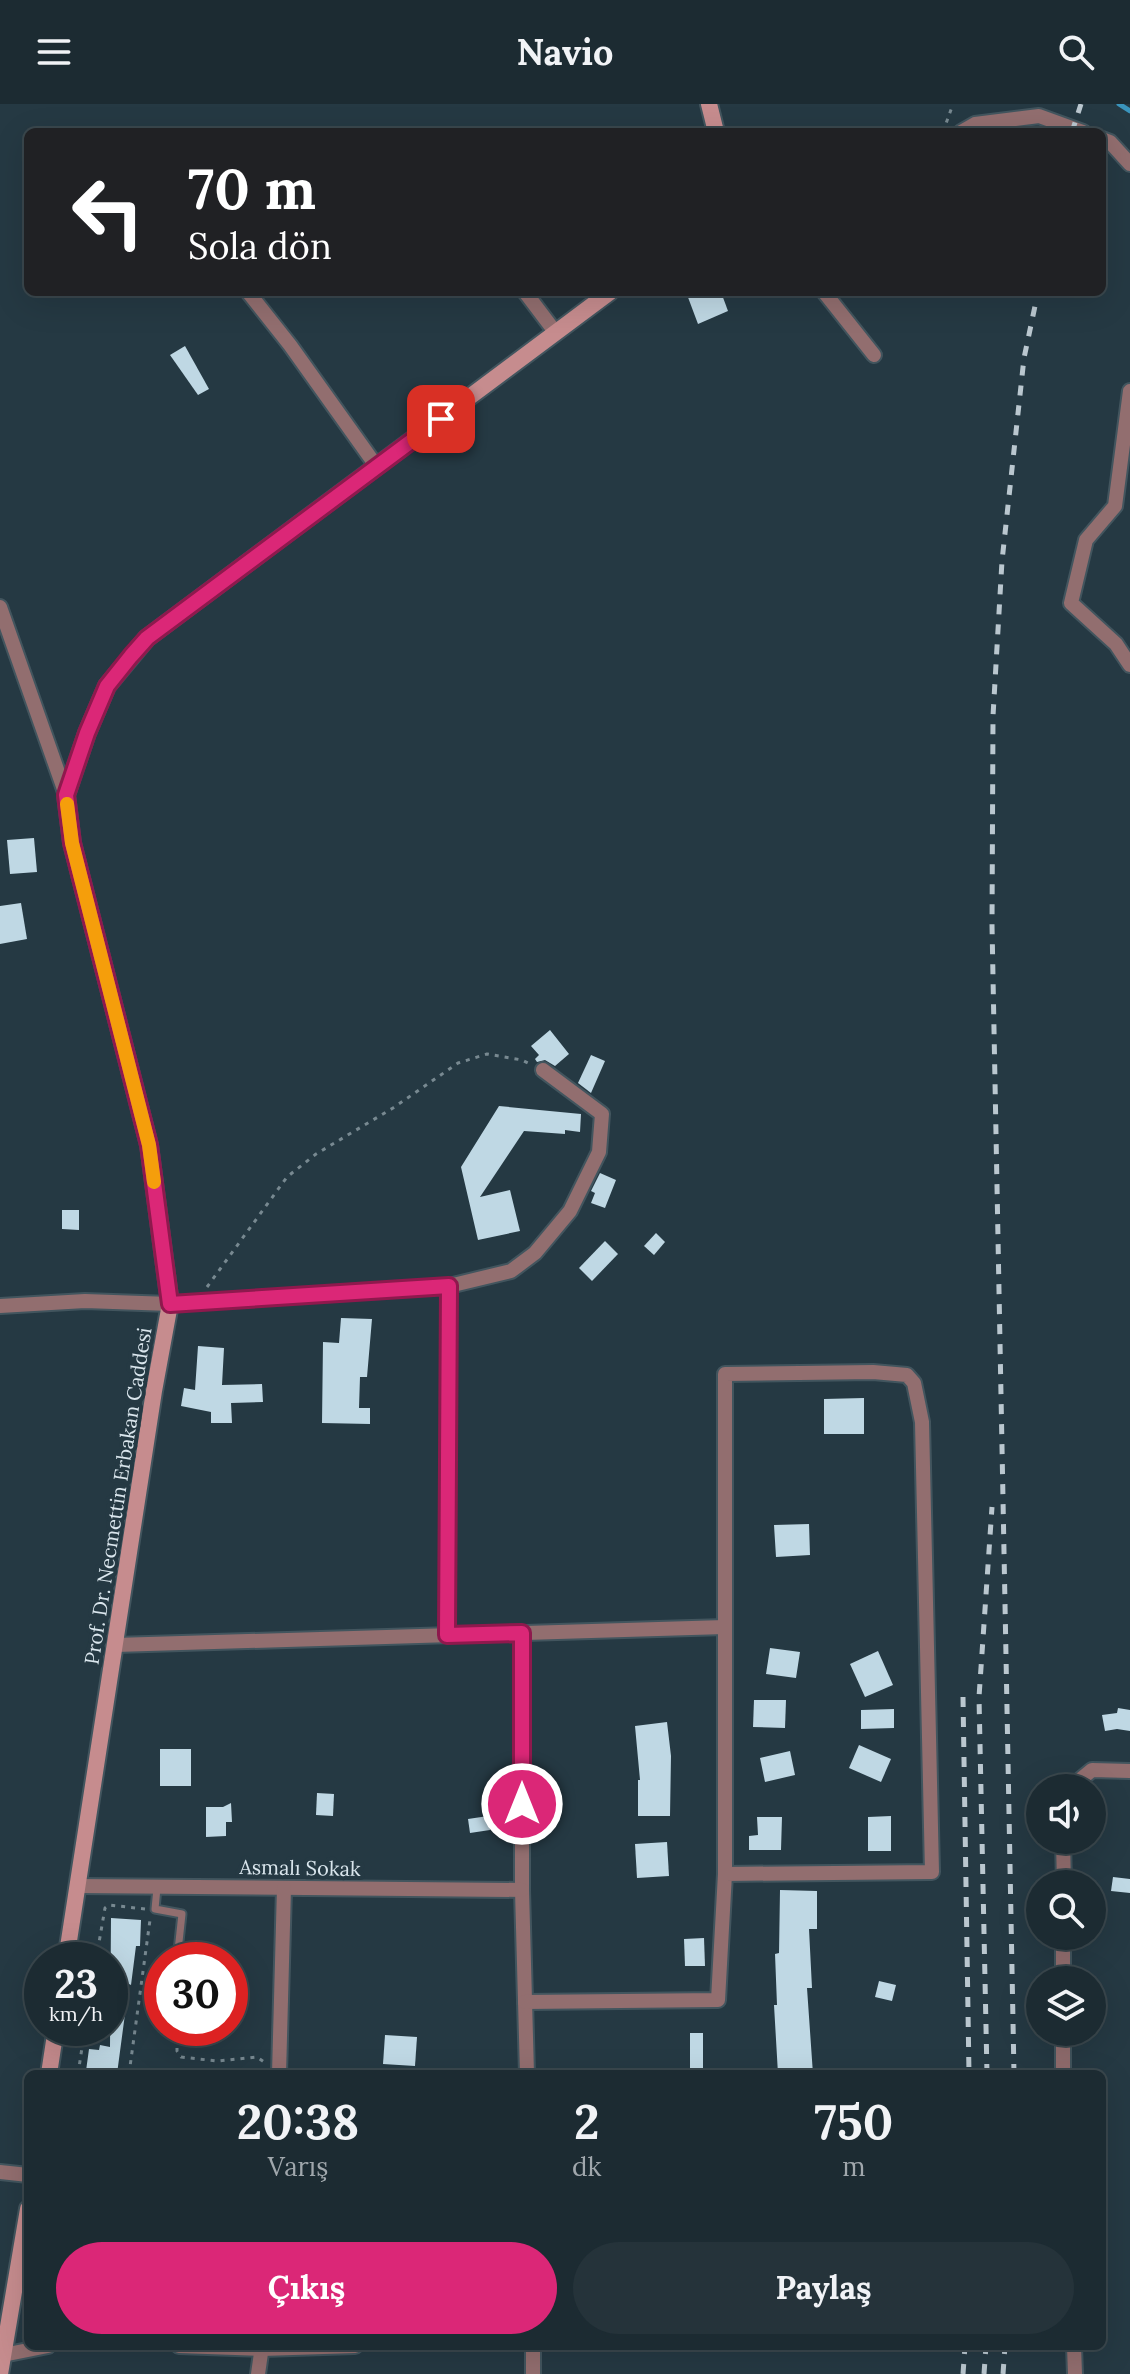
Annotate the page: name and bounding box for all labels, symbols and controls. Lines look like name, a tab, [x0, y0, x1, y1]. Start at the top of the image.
text: Navio	[517, 29, 613, 75]
icon: menu	[32, 30, 76, 74]
icon: search	[1054, 30, 1098, 74]
text: 70 m	[188, 153, 316, 224]
icon: left	[56, 160, 160, 264]
text: Sola dön	[188, 223, 332, 269]
pin	[407, 385, 475, 453]
icon: arrive	[419, 397, 463, 441]
street label: Prof. Dr. Necmettin Erbakan Caddesi	[78, 1325, 157, 1666]
position arrow	[480, 1762, 564, 1846]
map controls	[1026, 1774, 1106, 2046]
button: sound	[1026, 1774, 1106, 1854]
street label: Asmalı Sokak	[238, 1854, 361, 1881]
button: search	[1026, 1870, 1106, 1950]
speed limit sign: 30	[144, 1942, 248, 2046]
text: 23	[54, 1958, 98, 2009]
button: layers	[1026, 1966, 1106, 2046]
text: km/h	[49, 2001, 103, 2026]
text: 20:38	[237, 2091, 359, 2152]
text: 2	[574, 2091, 600, 2152]
text: 750	[814, 2091, 893, 2152]
text: Varış	[268, 2150, 328, 2183]
text: dk	[572, 2150, 602, 2183]
text: m	[842, 2150, 865, 2183]
button: Çıkış	[56, 2242, 557, 2334]
button: Paylaş	[573, 2242, 1074, 2334]

